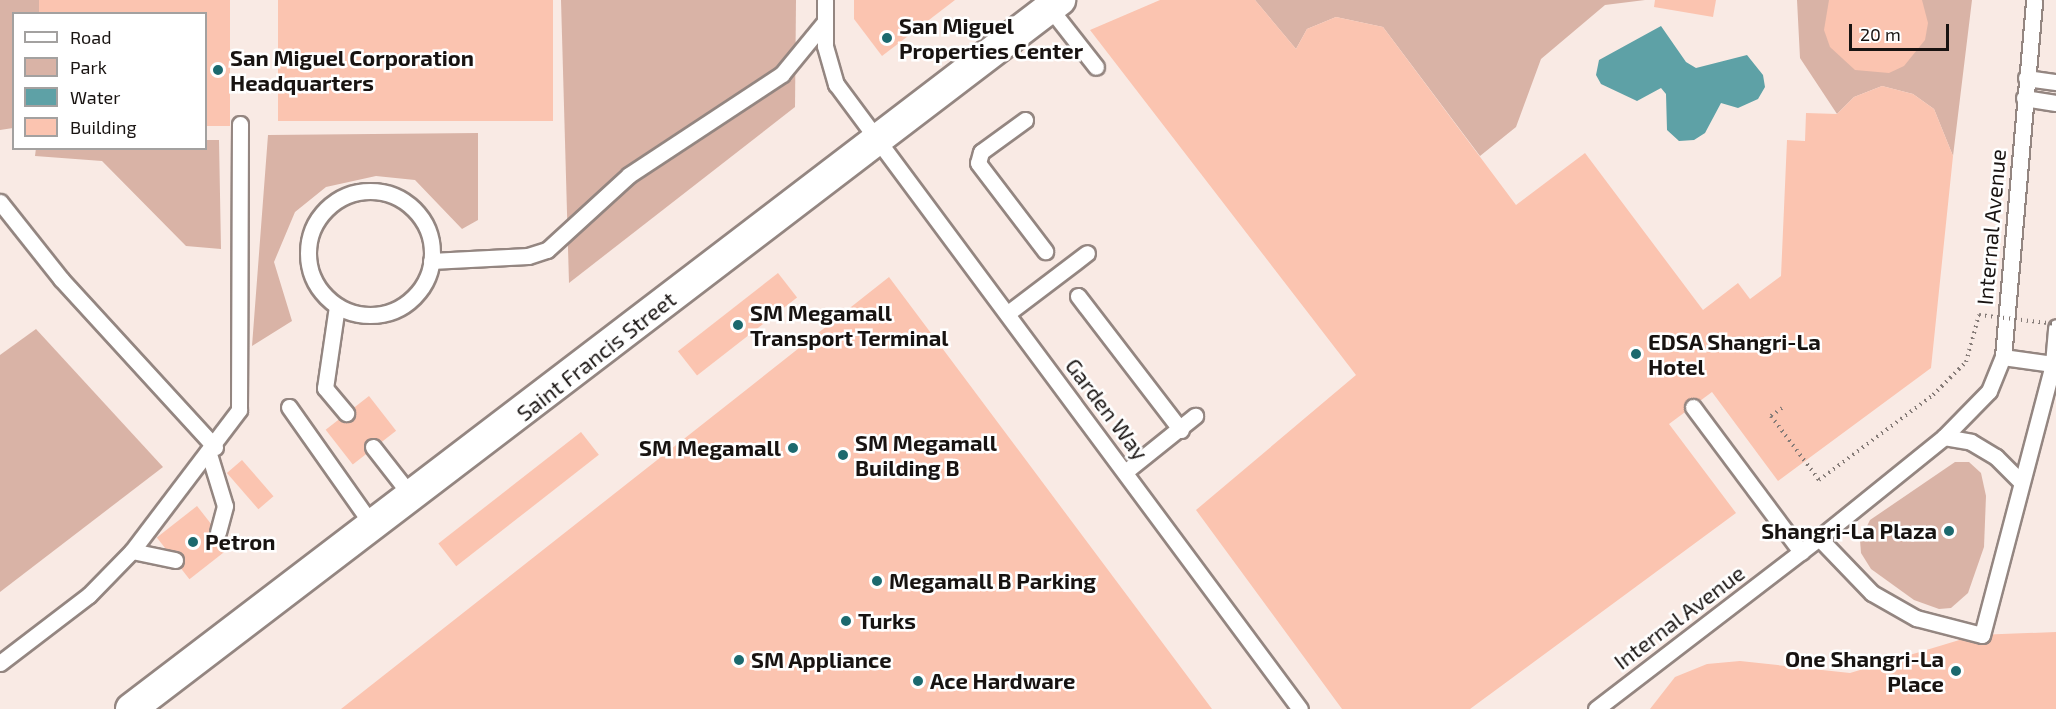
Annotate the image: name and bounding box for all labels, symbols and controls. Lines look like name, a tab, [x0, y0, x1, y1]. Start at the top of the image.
legend	[12, 12, 207, 150]
place label: San Miguel Properties Center	[899, 12, 1083, 63]
scale bar	[1852, 12, 1952, 50]
text: 20 m	[1860, 23, 1901, 45]
text: Road	[70, 26, 111, 48]
marker: San Miguel Properties Center	[880, 31, 894, 45]
place label: San Miguel Corporation Headquarters	[230, 44, 474, 96]
text: Park	[70, 56, 107, 78]
marker: San Miguel Corporation Headquarters	[211, 63, 225, 77]
text: Water	[70, 86, 120, 108]
text: Building	[70, 116, 137, 138]
street label: Internal Avenue	[1971, 147, 2011, 307]
street label: Saint Francis Street	[511, 286, 681, 426]
place label: SM Megamall Transport Terminal	[750, 299, 949, 350]
marker: SM Megamall Transport Terminal	[731, 318, 745, 332]
place label: EDSA Shangri-La Hotel	[1648, 328, 1821, 380]
marker: EDSA Shangri-La Hotel	[1629, 347, 1643, 361]
street label: Garden Way	[1060, 353, 1154, 465]
place label: SM Megamall Building B	[855, 429, 997, 481]
place label: SM Megamall	[639, 435, 781, 461]
marker: SM Megamall	[786, 441, 800, 455]
marker: SM Megamall Building B	[836, 448, 850, 462]
place label: Shangri-La Plaza	[1761, 518, 1937, 544]
marker: Shangri-La Plaza	[1942, 524, 1956, 538]
place label: Petron	[205, 529, 275, 555]
marker: Petron	[186, 535, 200, 549]
street label: Internal Avenue	[1608, 559, 1750, 675]
place label: Megamall B Parking	[889, 568, 1097, 594]
marker: Megamall B Parking	[870, 574, 884, 588]
place label: Turks	[858, 608, 916, 634]
marker: Turks	[839, 614, 853, 628]
place label: One Shangri-La Place	[1785, 645, 1944, 696]
place label: SM Appliance	[751, 647, 892, 673]
marker: SM Appliance	[732, 653, 746, 667]
marker: One Shangri-La Place	[1949, 664, 1963, 678]
place label: Ace Hardware	[930, 668, 1075, 694]
marker: Ace Hardware	[911, 674, 925, 688]

